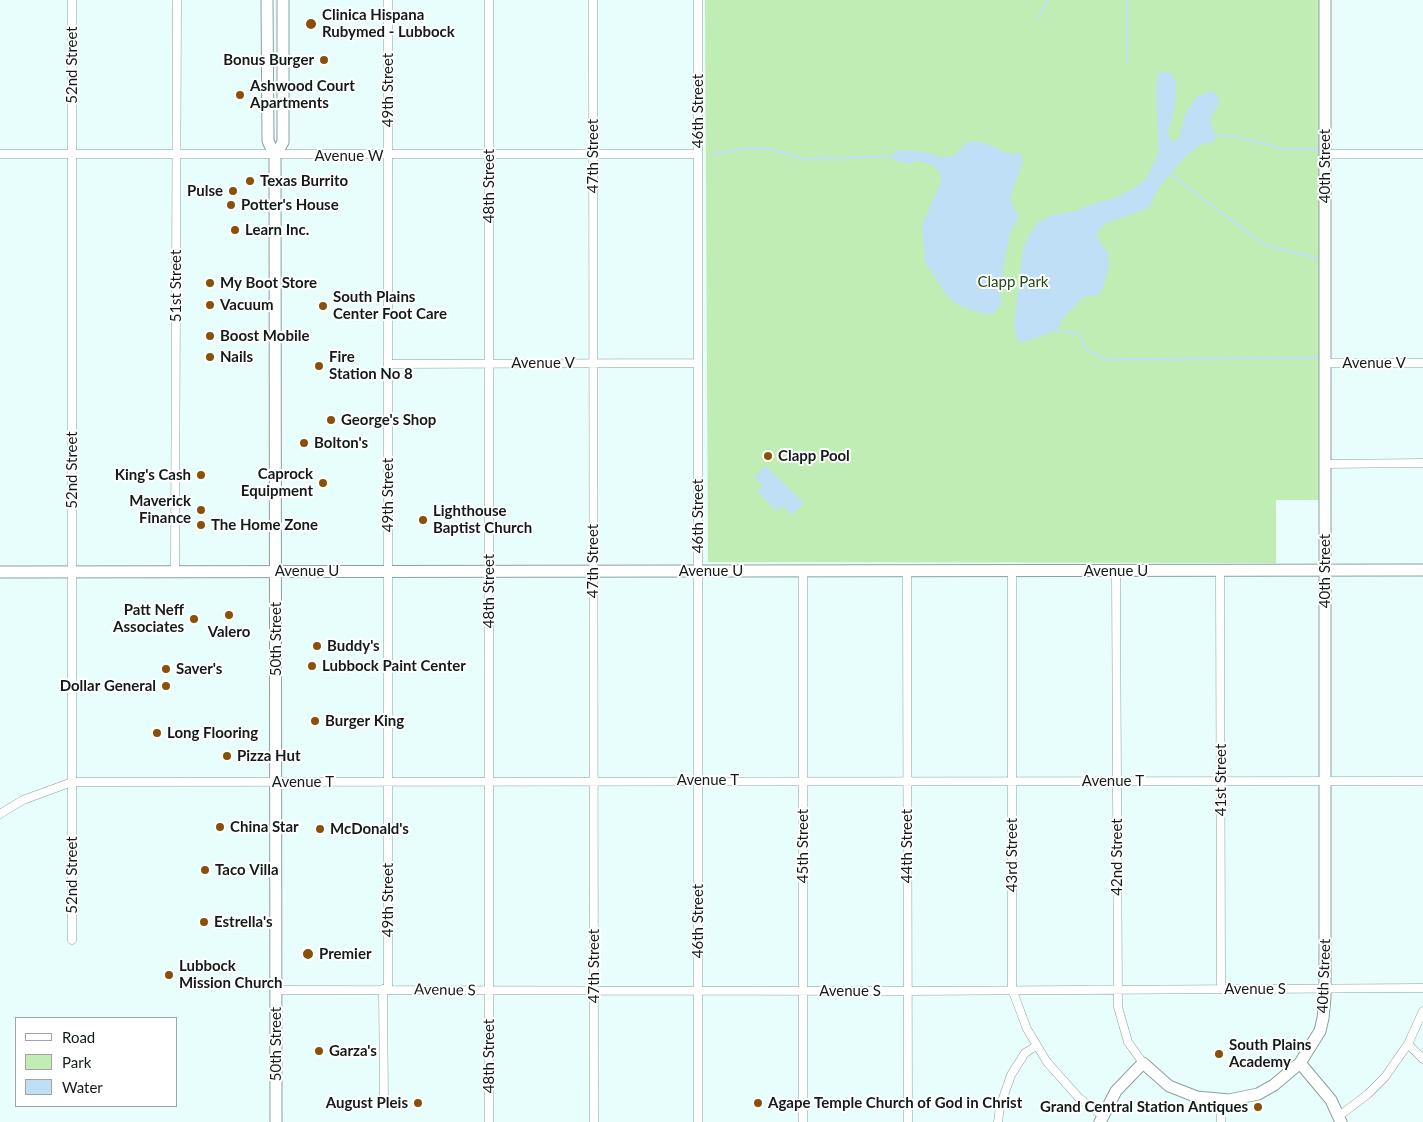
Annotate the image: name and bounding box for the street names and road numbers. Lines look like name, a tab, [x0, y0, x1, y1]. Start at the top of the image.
street label: 52nd Street	[63, 26, 81, 104]
street label: 49th Street	[379, 53, 397, 127]
street label: 46th Street	[689, 74, 707, 148]
street label: 47th Street	[584, 119, 602, 193]
street label: 40th Street	[1316, 129, 1334, 203]
street label: Avenue W	[314, 147, 384, 165]
street label: 48th Street	[480, 149, 498, 223]
street label: 51st Street	[167, 250, 185, 322]
street label: Avenue V	[511, 354, 575, 372]
street label: Avenue V	[1342, 354, 1406, 372]
street label: 52nd Street	[63, 431, 81, 509]
street label: 49th Street	[379, 458, 397, 532]
street label: 46th Street	[689, 479, 707, 553]
street label: 47th Street	[584, 524, 602, 598]
street label: 40th Street	[1316, 534, 1334, 608]
street label: 48th Street	[480, 554, 498, 628]
street label: Avenue U	[275, 562, 339, 580]
street label: Avenue U	[679, 562, 743, 580]
street label: Avenue U	[1084, 562, 1148, 580]
street label: 50th Street	[267, 602, 285, 676]
street label: 41st Street	[1212, 744, 1230, 816]
street label: Avenue T	[677, 771, 739, 789]
street label: Avenue T	[1082, 772, 1144, 790]
street label: Avenue T	[272, 773, 334, 791]
street label: 45th Street	[794, 809, 812, 883]
street label: 44th Street	[898, 809, 916, 883]
street label: 43rd Street	[1003, 818, 1021, 892]
street label: 42nd Street	[1108, 818, 1126, 896]
street label: 52nd Street	[63, 836, 81, 914]
street label: 49th Street	[379, 863, 397, 937]
street label: 46th Street	[689, 884, 707, 958]
street label: 47th Street	[585, 929, 603, 1003]
street label: 40th Street	[1314, 938, 1334, 1014]
street label: Avenue S	[414, 980, 476, 1000]
street label: Avenue S	[1224, 980, 1286, 998]
street label: Avenue S	[819, 982, 881, 1000]
street label: 50th Street	[267, 1007, 285, 1081]
street label: 48th Street	[480, 1019, 498, 1093]

